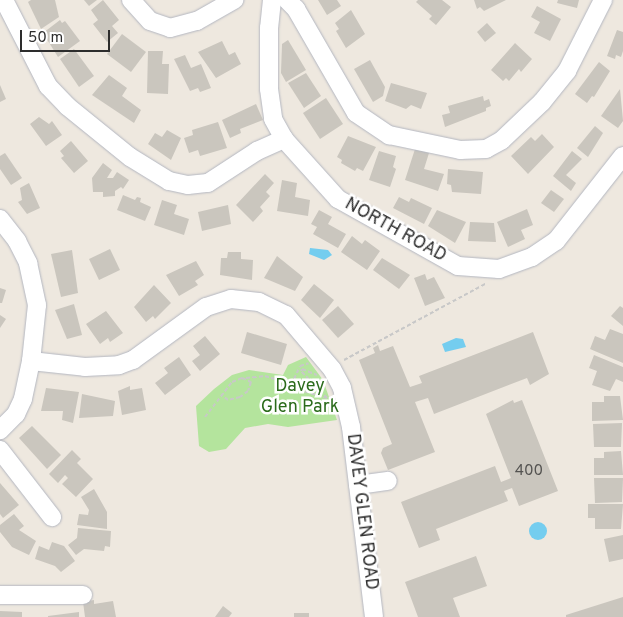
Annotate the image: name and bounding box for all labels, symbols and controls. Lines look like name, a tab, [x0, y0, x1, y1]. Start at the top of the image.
scale bar	[22, 20, 112, 52]
text: 50 m	[28, 29, 63, 48]
street label: NORTH ROAD	[340, 194, 450, 268]
park label: Davey Glen Park	[261, 377, 339, 419]
street label: DAVEY GLEN ROAD	[341, 432, 381, 592]
house number: 400	[515, 463, 543, 481]

